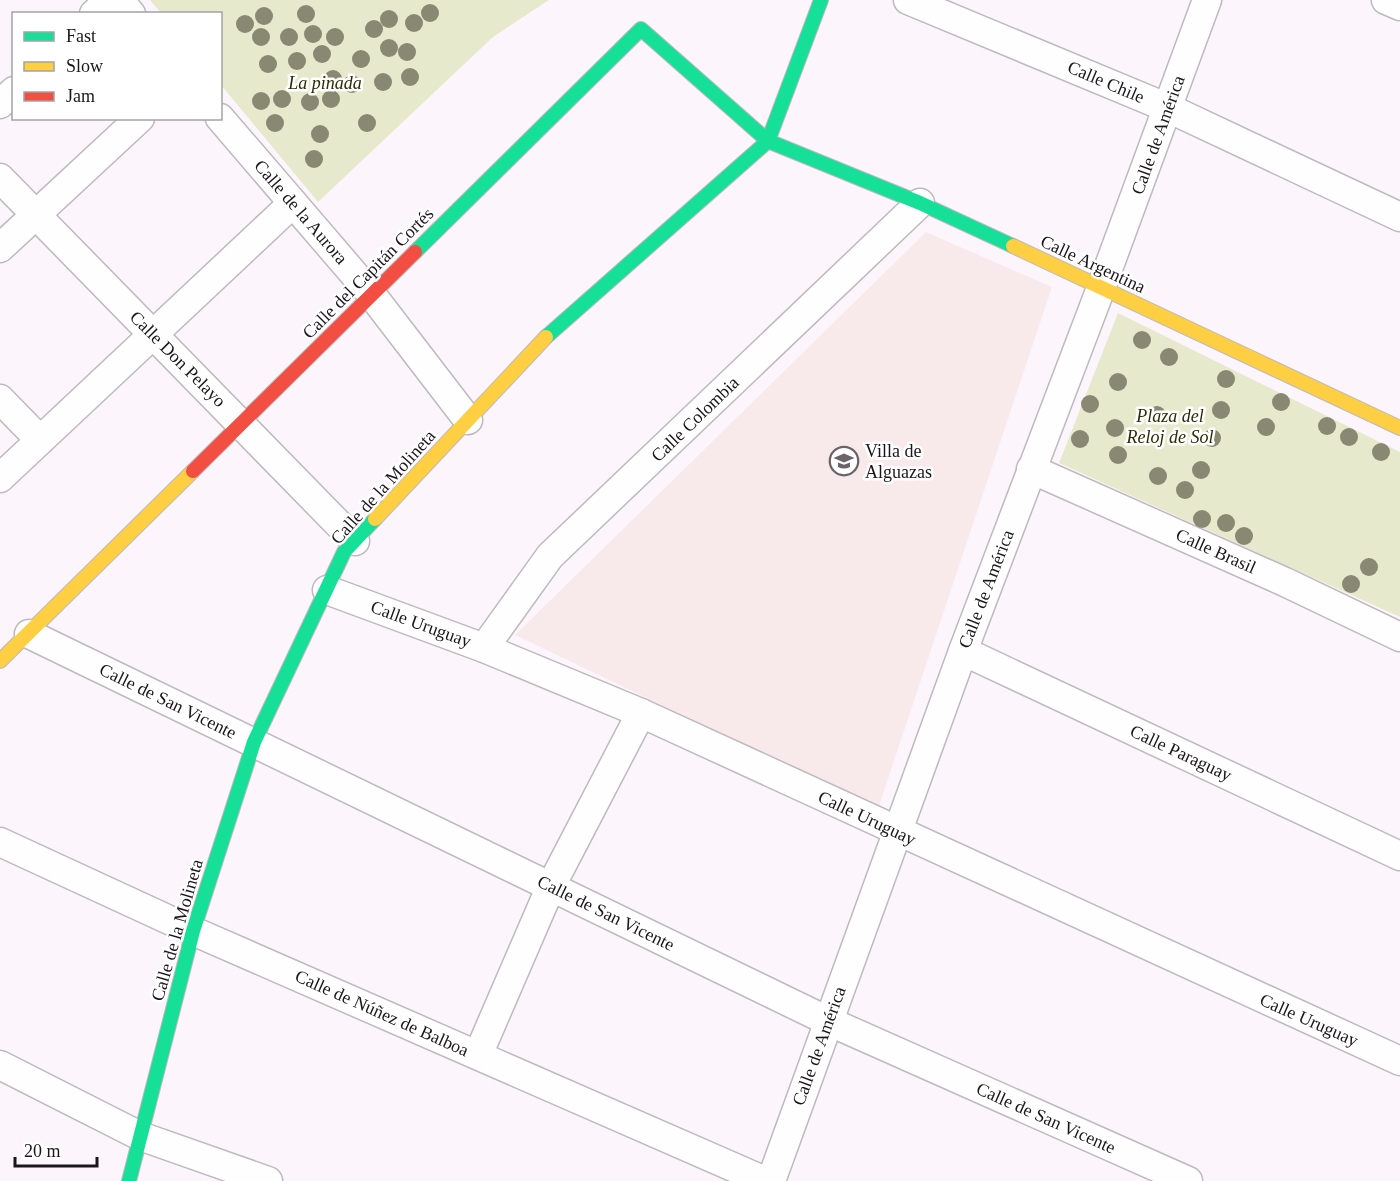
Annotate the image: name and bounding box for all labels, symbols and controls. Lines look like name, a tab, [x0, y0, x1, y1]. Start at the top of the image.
legend	[12, 12, 222, 120]
text: Fast	[66, 26, 96, 46]
text: Slow	[66, 56, 103, 76]
street label: Calle Chile	[1065, 57, 1147, 107]
park label: La pinada	[287, 73, 362, 93]
street label: Calle de América	[1127, 73, 1189, 197]
text: Jam	[66, 86, 95, 106]
street label: Calle de la Aurora	[250, 156, 352, 268]
street label: Calle del Capitán Cortés	[299, 204, 437, 342]
street label: Calle Argentina	[1037, 231, 1149, 297]
street label: Calle Don Pelayo	[126, 307, 230, 411]
street label: Calle Colombia	[647, 372, 743, 466]
park label: Plaza del Reloj de Sol	[1126, 406, 1213, 447]
street label: Calle de la Molineta	[327, 426, 439, 548]
place label: Villa de Alguazas	[865, 441, 932, 482]
school or university icon: Villa de Alguazas	[828, 445, 860, 477]
street label: Calle Brasil	[1173, 524, 1259, 578]
street label: Calle de América	[954, 527, 1018, 651]
street label: Calle Uruguay	[368, 597, 474, 651]
street label: Calle de San Vicente	[96, 659, 240, 743]
street label: Calle Paraguay	[1127, 721, 1235, 785]
street label: Calle Uruguay	[815, 787, 919, 849]
street label: Calle de la Molineta	[147, 857, 207, 1003]
street label: Calle de San Vicente	[534, 871, 678, 955]
street label: Calle de Núñez de Balboa	[292, 966, 472, 1060]
street label: Calle de América	[788, 984, 850, 1108]
street label: Calle Uruguay	[1257, 989, 1361, 1051]
street label: Calle de San Vicente	[973, 1078, 1119, 1158]
scale bar	[15, 1130, 98, 1168]
text: 20 m	[24, 1141, 61, 1161]

